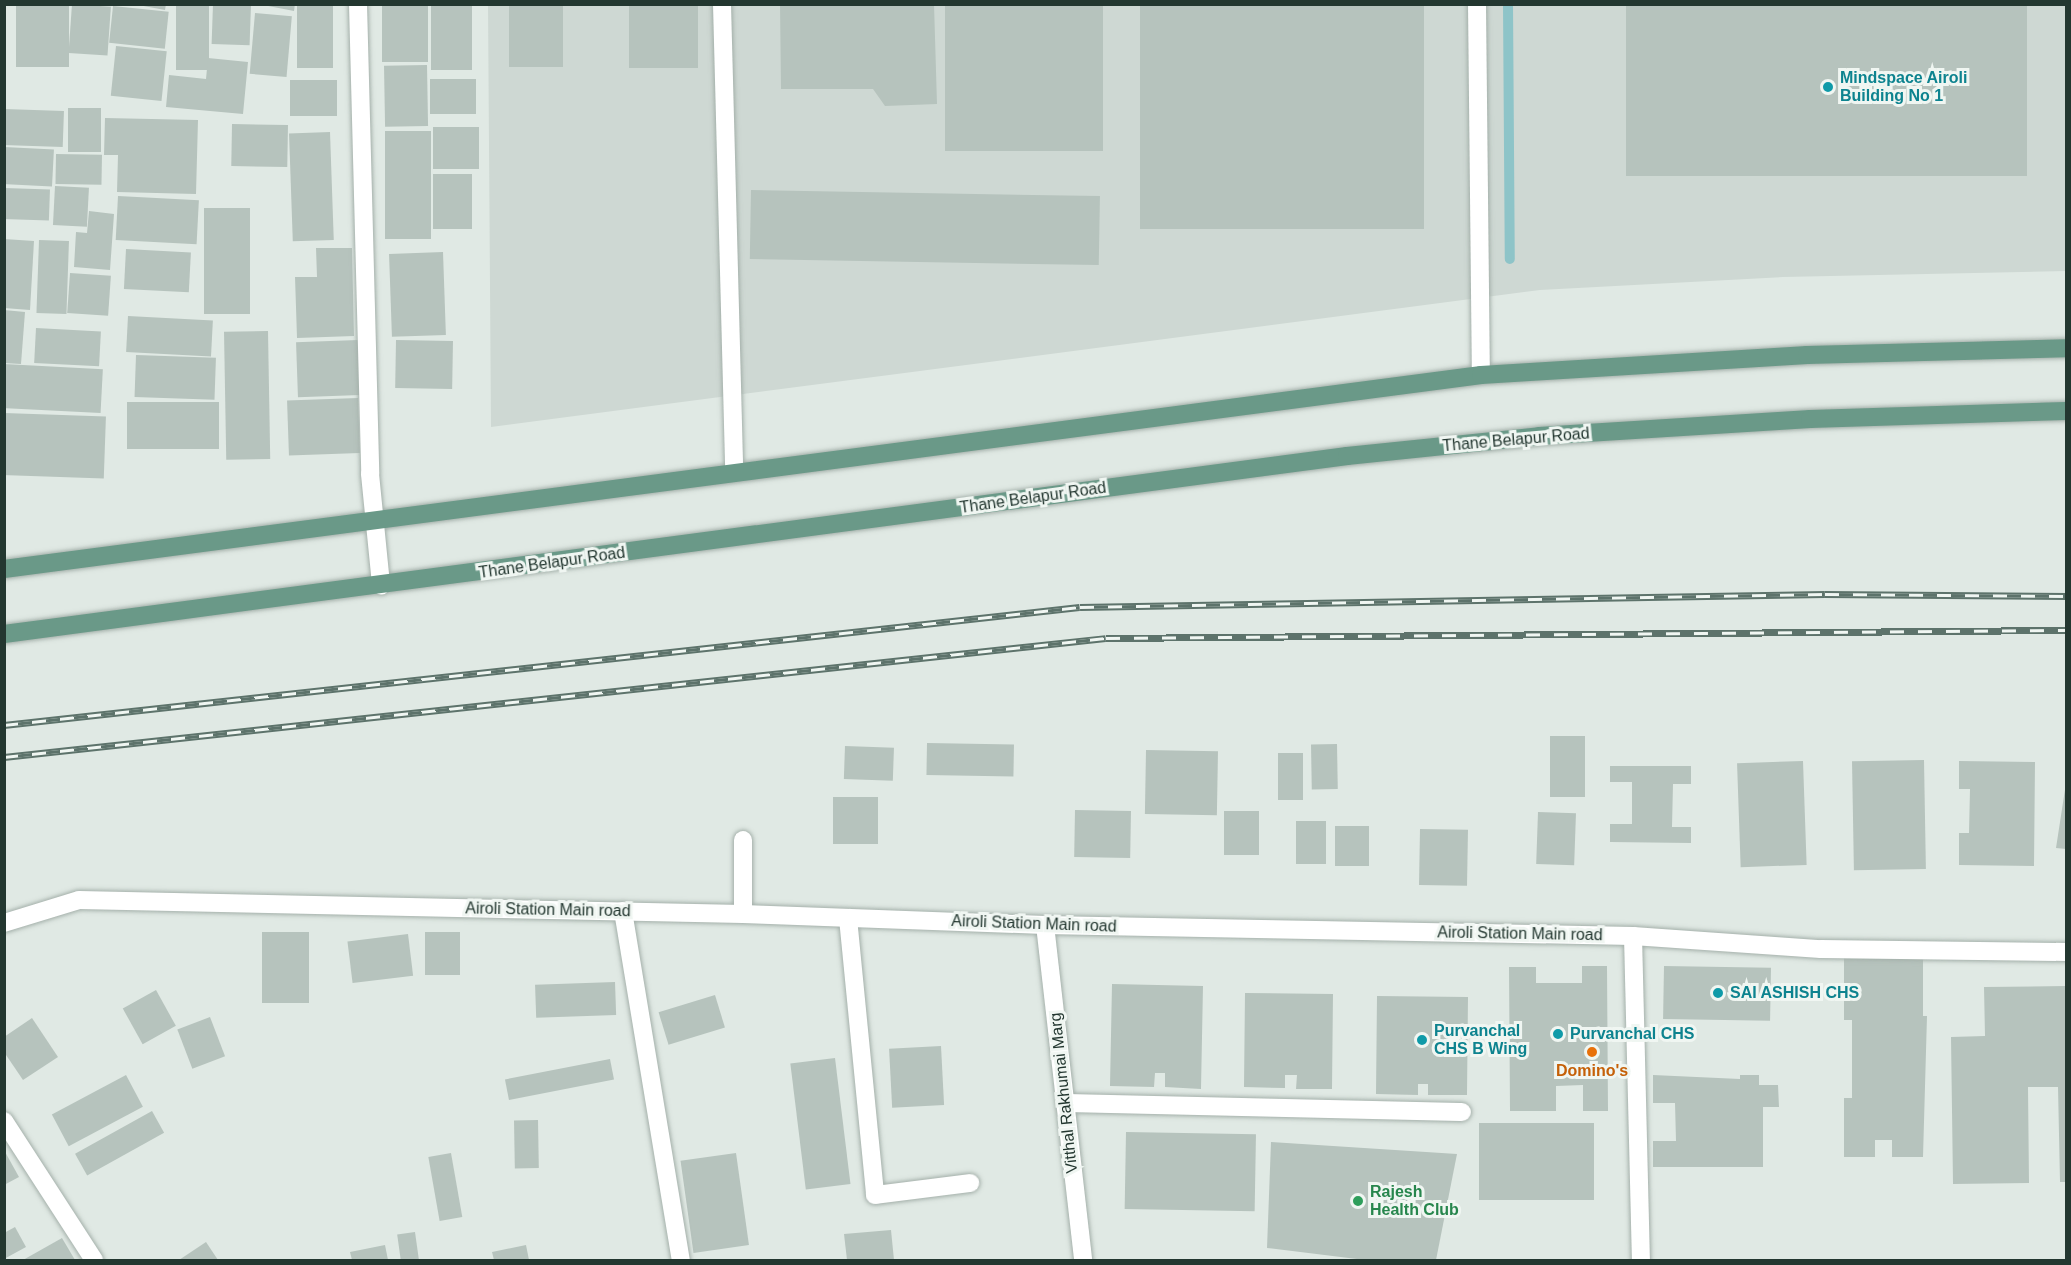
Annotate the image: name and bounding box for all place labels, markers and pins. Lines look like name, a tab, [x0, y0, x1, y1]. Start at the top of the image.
place label: Mindspace Airoli Building No 1	[1840, 68, 1968, 106]
marker: Mindspace Airoli Building No 1	[1821, 80, 1835, 94]
place label: SAI ASHISH CHS	[1730, 983, 1860, 1003]
marker: SAI ASHISH CHS	[1711, 986, 1725, 1000]
place label: Purvanchal CHS B Wing	[1434, 1021, 1527, 1059]
place label: Purvanchal CHS	[1570, 1024, 1694, 1044]
marker: Purvanchal CHS	[1551, 1027, 1565, 1041]
marker: Purvanchal CHS B Wing	[1415, 1033, 1429, 1047]
marker: Domino's	[1585, 1045, 1599, 1059]
place label: Domino's	[1556, 1061, 1628, 1081]
place label: Rajesh Health Club	[1370, 1182, 1459, 1220]
marker: Rajesh Health Club	[1351, 1194, 1365, 1208]

